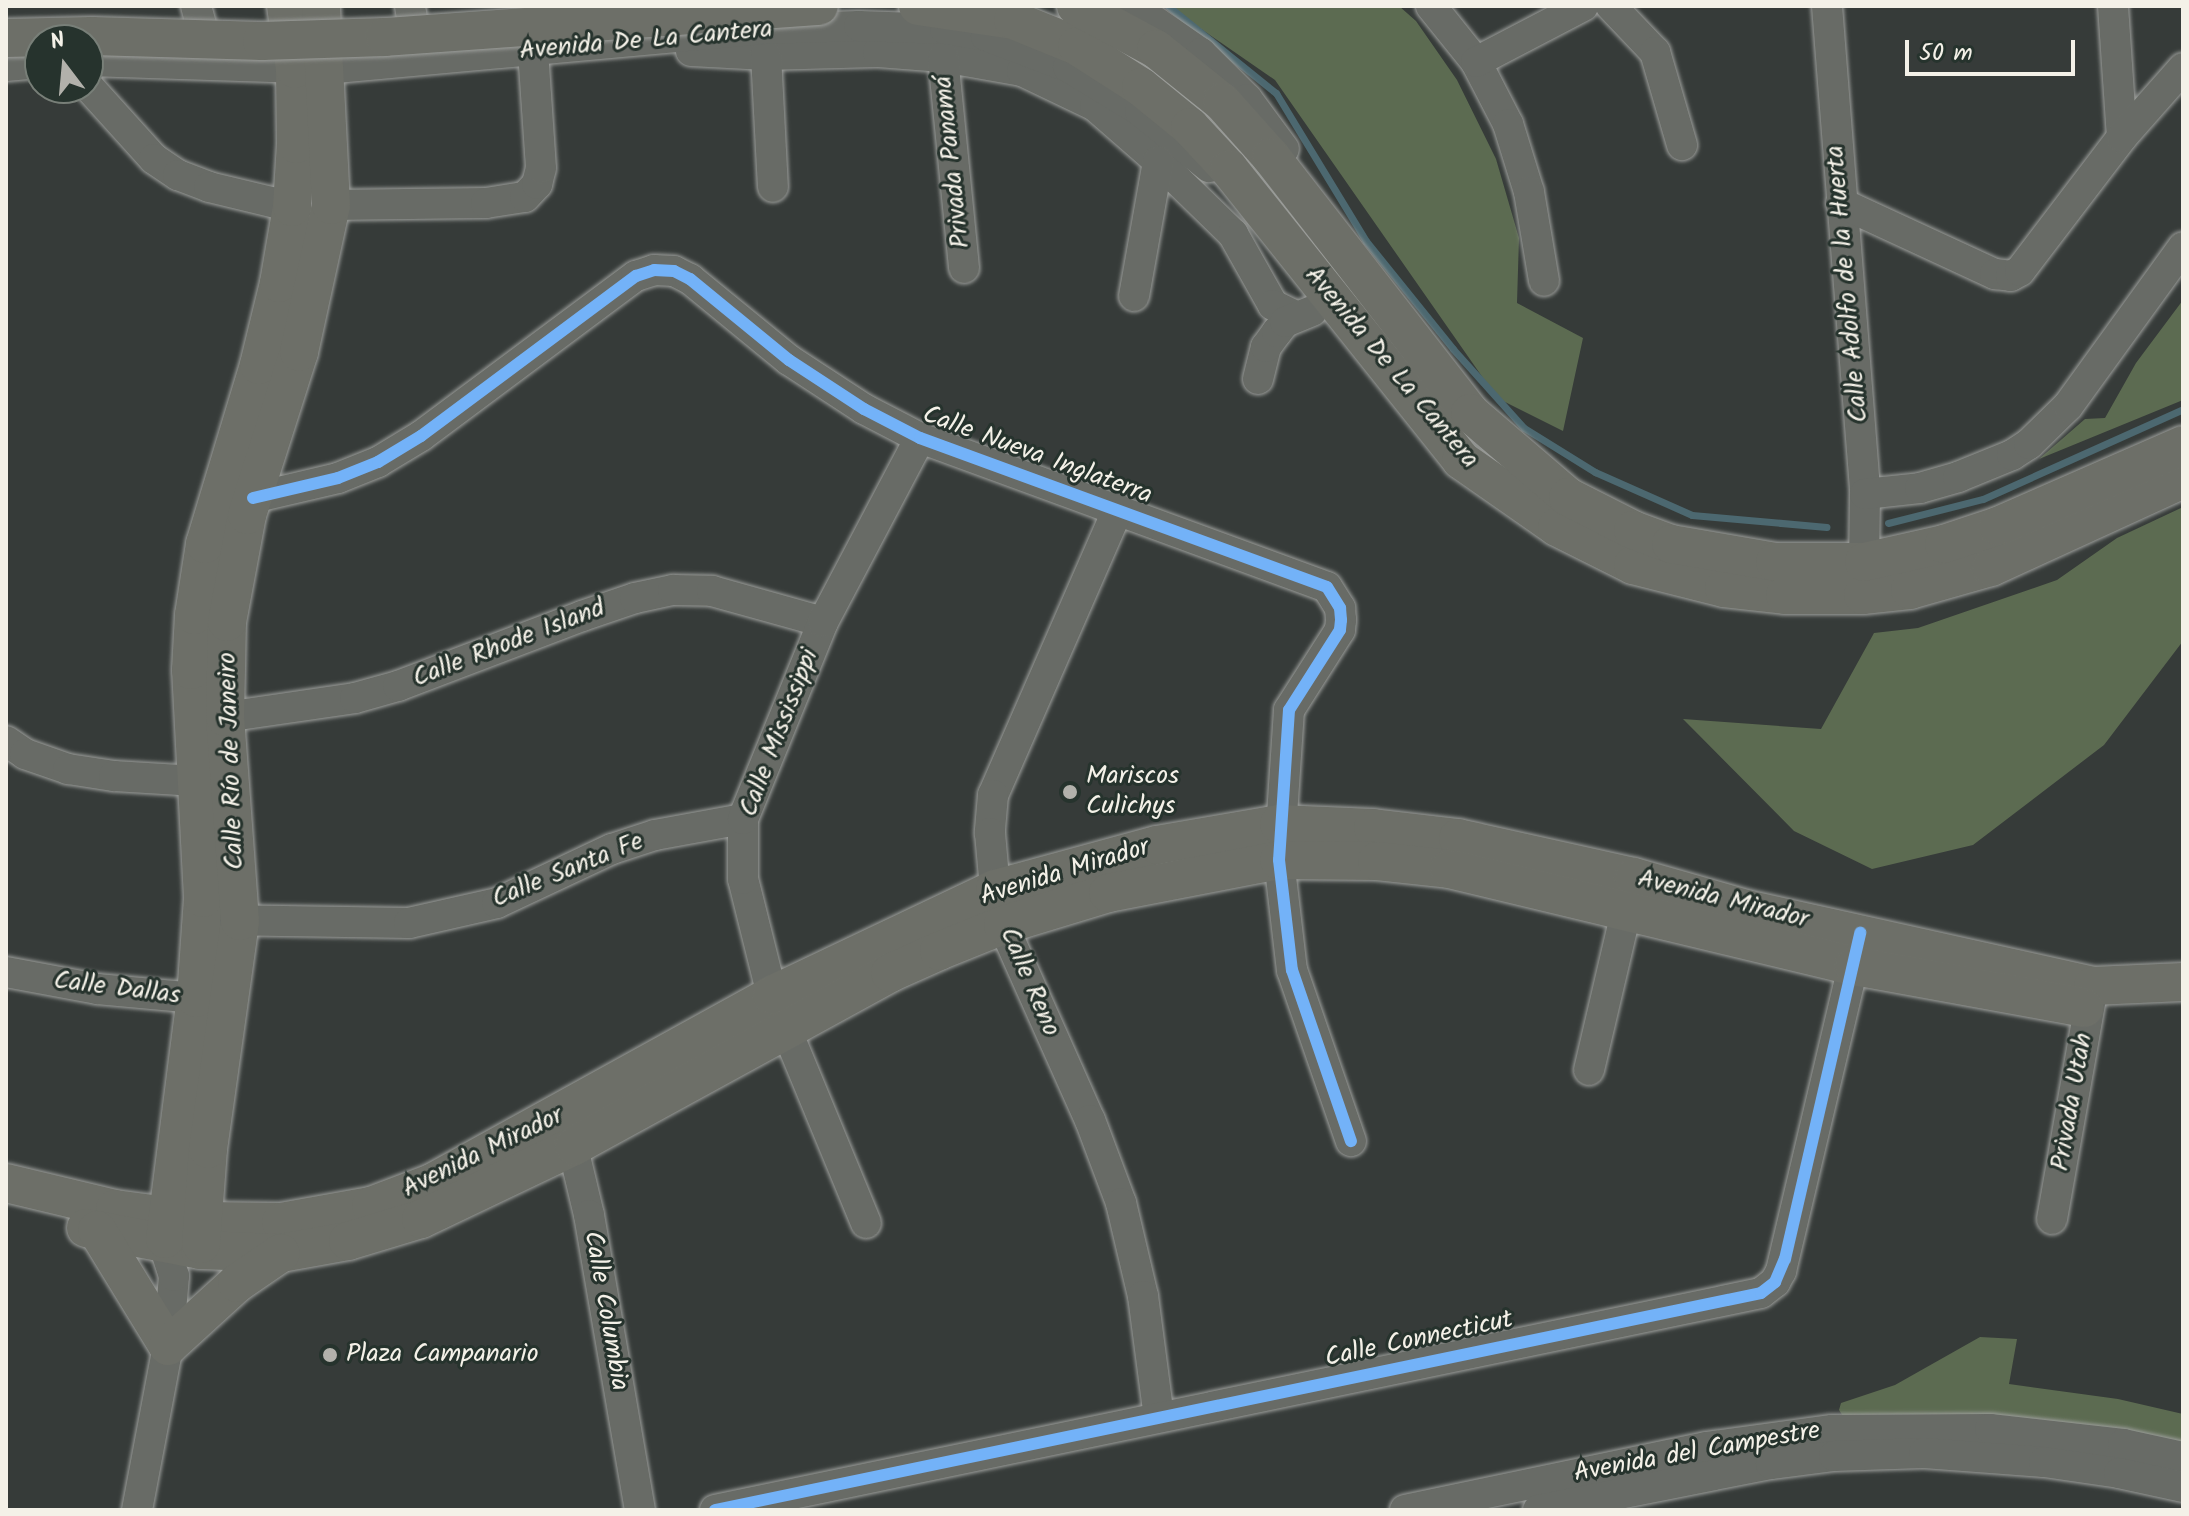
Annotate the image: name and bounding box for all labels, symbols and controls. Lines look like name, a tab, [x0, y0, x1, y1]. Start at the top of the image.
street label: Avenida De La Cantera	[518, 14, 774, 68]
north arrow	[24, 24, 104, 104]
text: N	[46, 24, 69, 61]
scale bar	[1909, 24, 2079, 74]
text: 50 m	[1919, 34, 1973, 73]
street label: Privada Panamá	[928, 74, 978, 250]
street label: Calle Adolfo de la Huerta	[1820, 144, 1876, 424]
street label: Avenida De La Cantera	[1297, 261, 1485, 475]
street label: Calle Nueva Inglaterra	[918, 400, 1156, 512]
street label: Calle Rhode Island	[409, 593, 609, 695]
street label: Calle Mississippi	[734, 645, 826, 821]
street label: Calle Río de Janeiro	[213, 652, 251, 870]
place label: Mariscos Culichys	[1086, 761, 1179, 822]
marker: Mariscos Culichys	[1061, 783, 1079, 801]
street label: Calle Santa Fe	[488, 826, 648, 916]
street label: Avenida Mirador	[977, 833, 1153, 913]
street label: Avenida Mirador	[1634, 864, 1812, 936]
street label: Calle Reno	[992, 923, 1066, 1041]
street label: Calle Dallas	[52, 966, 182, 1012]
street label: Privada Utah	[2046, 1031, 2100, 1173]
street label: Avenida Mirador	[398, 1101, 568, 1205]
street label: Calle Columbia	[576, 1229, 634, 1393]
street label: Calle Connecticut	[1322, 1305, 1516, 1375]
place label: Plaza Campanario	[346, 1339, 538, 1371]
marker: Plaza Campanario	[321, 1346, 339, 1364]
street label: Avenida del Campestre	[1571, 1416, 1823, 1490]

